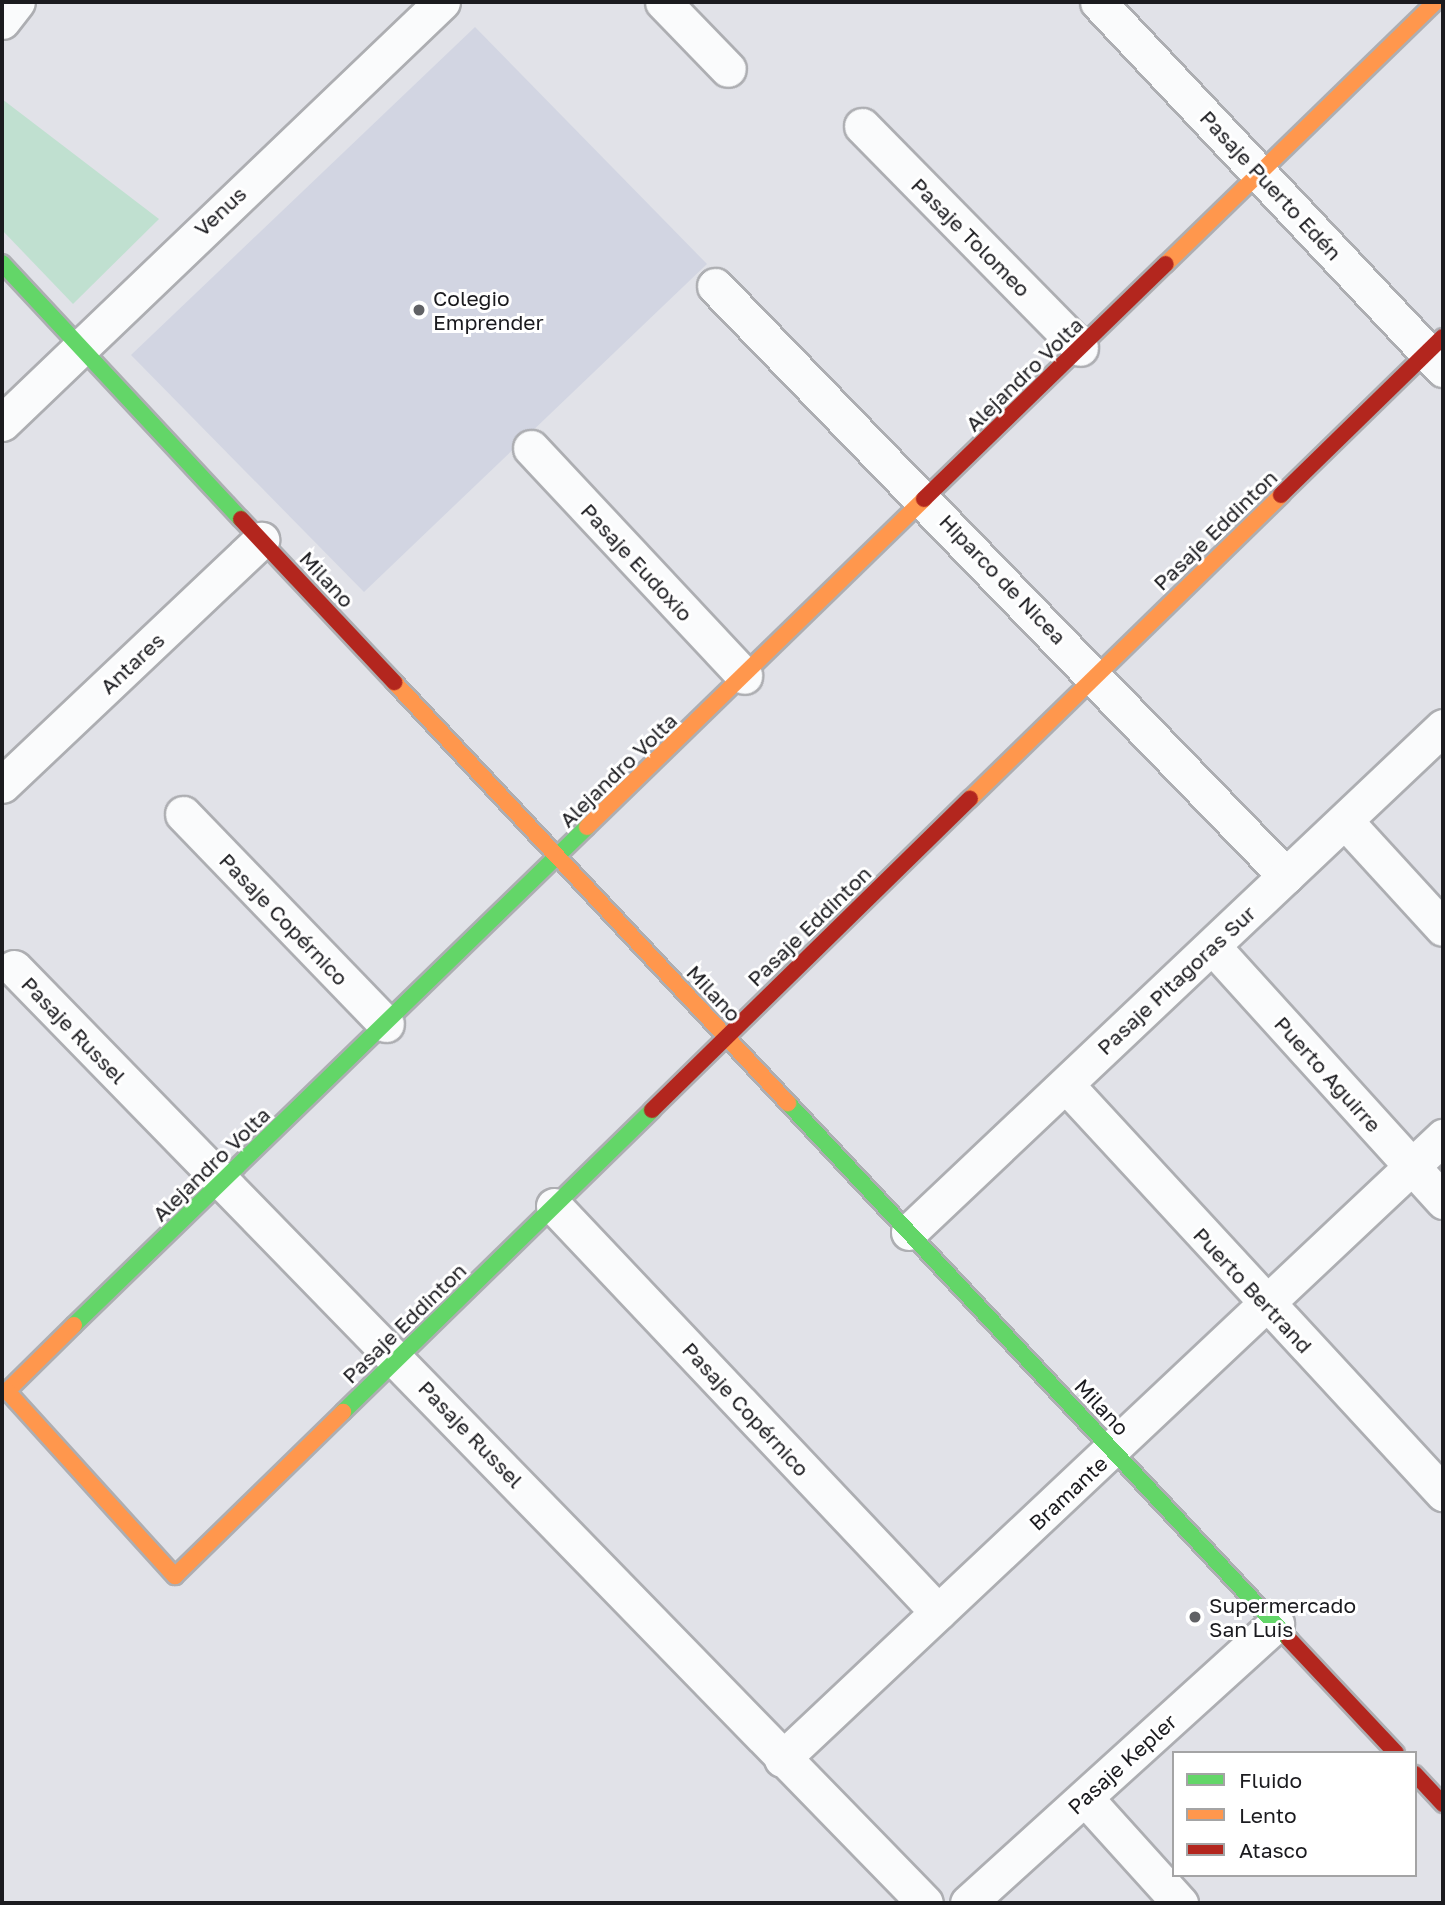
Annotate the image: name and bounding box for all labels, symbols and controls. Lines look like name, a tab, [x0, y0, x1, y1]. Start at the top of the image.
street label: Pasaje Puerto Edén	[1195, 105, 1347, 265]
street label: Pasaje Tolomeo	[906, 172, 1036, 302]
street label: Venus	[189, 181, 251, 241]
place label: Colegio Emprender	[433, 285, 544, 335]
marker: Colegio Emprender	[411, 302, 427, 318]
street label: Alejandro Volta	[960, 312, 1088, 436]
street label: Pasaje Eddinton	[1148, 465, 1282, 595]
street label: Pasaje Eudoxio	[576, 498, 698, 626]
street label: Hiparco de Nicea	[935, 509, 1071, 649]
street label: Milano	[295, 546, 359, 612]
street label: Antares	[95, 627, 169, 699]
street label: Alejandro Volta	[554, 708, 682, 832]
street label: Pasaje Copérnico	[214, 848, 354, 990]
street label: Pasaje Eddinton	[742, 861, 876, 991]
street label: Pasaje Pitagoras Sur	[1092, 900, 1260, 1060]
street label: Milano	[682, 960, 746, 1026]
street label: Pasaje Russel	[17, 971, 131, 1089]
street label: Puerto Aguirre	[1269, 1011, 1387, 1137]
street label: Alejandro Volta	[147, 1102, 275, 1226]
street label: Puerto Bertrand	[1188, 1222, 1318, 1358]
street label: Pasaje Eddinton	[337, 1258, 471, 1388]
street label: Pasaje Copérnico	[677, 1337, 815, 1481]
street label: Milano	[1070, 1374, 1134, 1440]
street label: Pasaje Russel	[414, 1375, 528, 1493]
street label: Bramante	[1024, 1450, 1112, 1536]
place label: Supermercado San Luis	[1209, 1592, 1356, 1642]
marker: Supermercado San Luis	[1187, 1609, 1203, 1625]
street label: Pasaje Kepler	[1062, 1709, 1182, 1819]
legend	[1172, 1751, 1417, 1877]
text: Fluido	[1239, 1767, 1302, 1793]
text: Lento	[1239, 1802, 1297, 1828]
text: Atasco	[1239, 1837, 1308, 1863]

